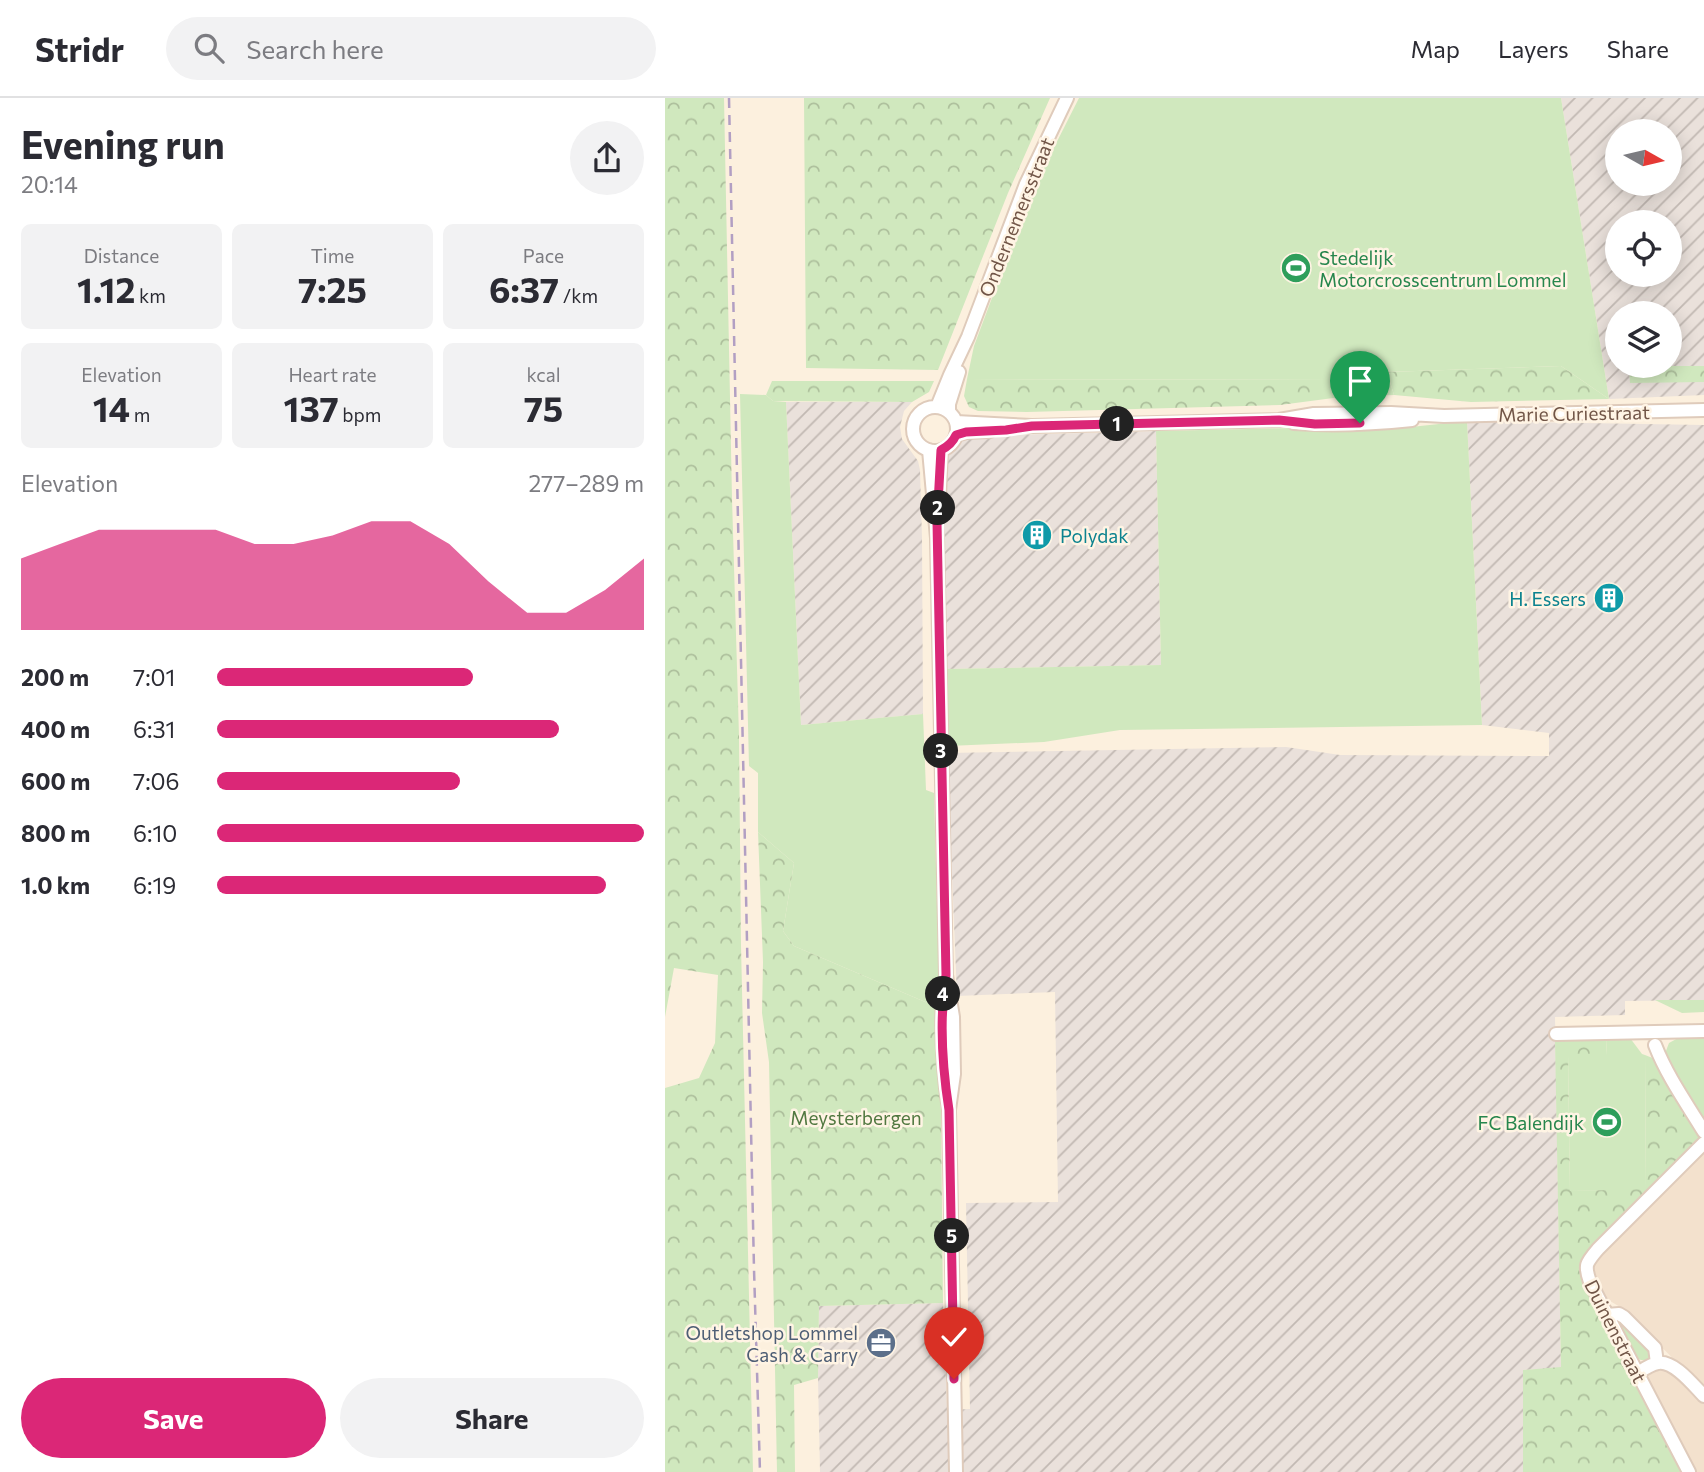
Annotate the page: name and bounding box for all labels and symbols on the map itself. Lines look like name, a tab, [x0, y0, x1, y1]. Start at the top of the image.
north arrow	[1605, 119, 1682, 196]
street label: Ondernemersstraat	[974, 134, 1059, 300]
place label: Stedelijk Motorcrosscentrum Lommel	[1319, 246, 1566, 291]
sports icon: Stedelijk Motorcrosscentrum Lommel	[1279, 251, 1313, 285]
pin	[1330, 351, 1390, 423]
street label: Marie Curiestraat	[1498, 400, 1650, 426]
pin: 1	[1099, 406, 1135, 442]
pin: 2	[921, 490, 955, 526]
building icon: Polydak	[1020, 518, 1054, 552]
place label: Polydak	[1060, 524, 1129, 547]
building icon: H. Essers	[1592, 581, 1626, 615]
place label: H. Essers	[1509, 587, 1586, 610]
pin: 3	[923, 734, 959, 768]
pin: 4	[925, 976, 961, 1012]
sports icon: FC Balendijk	[1590, 1105, 1624, 1139]
park label: Meysterbergen	[790, 1106, 922, 1129]
place label: FC Balendijk	[1478, 1111, 1584, 1134]
pin: 5	[935, 1218, 969, 1254]
street label: Duinenstraat	[1580, 1276, 1652, 1387]
pin	[924, 1307, 984, 1379]
place label: Outletshop Lommel Cash & Carry	[686, 1321, 858, 1366]
office icon: Outletshop Lommel Cash & Carry	[864, 1326, 898, 1360]

